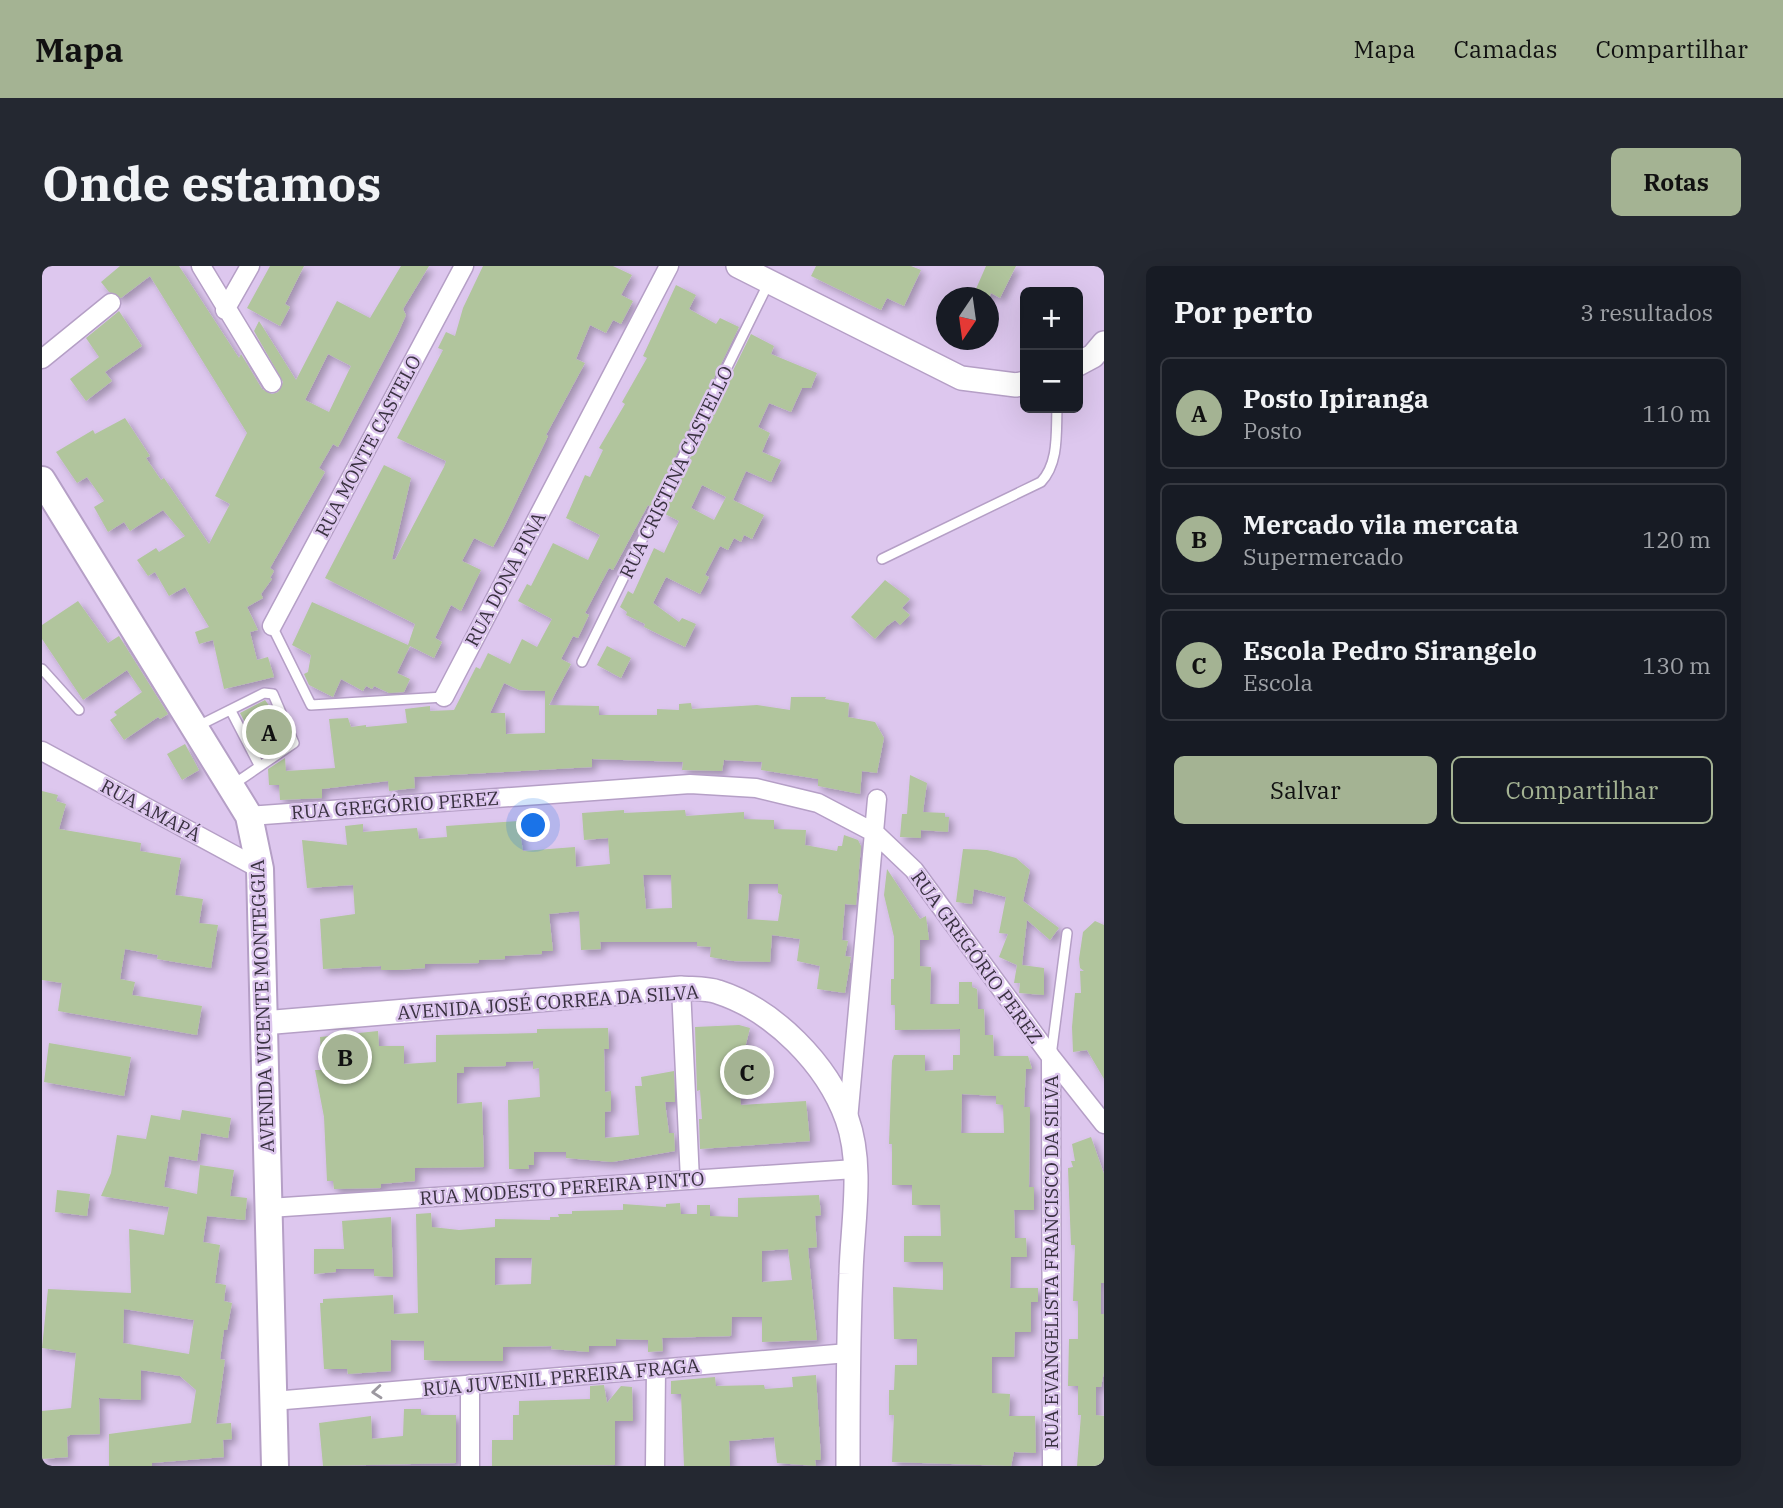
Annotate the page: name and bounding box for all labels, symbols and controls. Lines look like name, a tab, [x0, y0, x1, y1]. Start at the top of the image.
text: Mapa	[35, 28, 123, 71]
text: Mapa	[1353, 33, 1416, 65]
text: Camadas	[1454, 33, 1557, 65]
text: Compartilhar	[1595, 33, 1748, 65]
button: Rotas	[1611, 148, 1741, 216]
text: Onde estamos	[42, 151, 381, 214]
north arrow	[936, 287, 999, 350]
map controls	[1020, 287, 1083, 413]
button: +	[1020, 287, 1083, 350]
text: Por perto	[1174, 292, 1313, 331]
text: 3 resultados	[1580, 297, 1713, 327]
button: −	[1020, 350, 1083, 413]
street label: RUA MONTE CASTELO	[310, 351, 426, 541]
street label: RUA CRISTINA CASTELLO	[614, 362, 738, 582]
text: Posto Ipiranga	[1243, 381, 1429, 415]
text: A	[1191, 398, 1207, 428]
text: 110 m	[1642, 398, 1711, 428]
text: Posto	[1243, 415, 1302, 445]
text: Mercado vila mercata	[1243, 507, 1519, 541]
street label: RUA DONA PINA	[459, 508, 551, 650]
text: B	[1191, 524, 1207, 554]
text: 120 m	[1642, 524, 1711, 554]
text: Supermercado	[1243, 541, 1403, 571]
text: Escola Pedro Sirangelo	[1243, 633, 1537, 667]
text: C	[1191, 650, 1207, 680]
text: 130 m	[1642, 650, 1711, 680]
text: Escola	[1243, 667, 1313, 697]
pin: A	[246, 706, 292, 758]
button: Salvar	[1174, 756, 1437, 824]
button: Compartilhar	[1451, 756, 1713, 824]
street label: RUA AMAPÁ	[97, 774, 205, 846]
street label: RUA GREGÓRIO PEREZ	[290, 786, 500, 824]
your location	[516, 808, 550, 842]
street label: AVENIDA VICENTE MONTEGGIA	[245, 859, 279, 1153]
street label: RUA GREGÓRIO PEREZ	[906, 866, 1048, 1048]
street label: AVENIDA JOSÉ CORREA DA SILVA	[396, 979, 700, 1025]
pin: B	[322, 1031, 368, 1083]
pin: C	[724, 1046, 770, 1098]
street label: RUA EVANGELISTA FRANCISCO DA SILVA	[1039, 1075, 1063, 1449]
street label: RUA MODESTO PEREIRA PINTO	[419, 1166, 705, 1210]
street label: RUA JUVENIL PEREIRA FRAGA	[422, 1353, 700, 1401]
one-way arrow	[372, 1384, 383, 1399]

